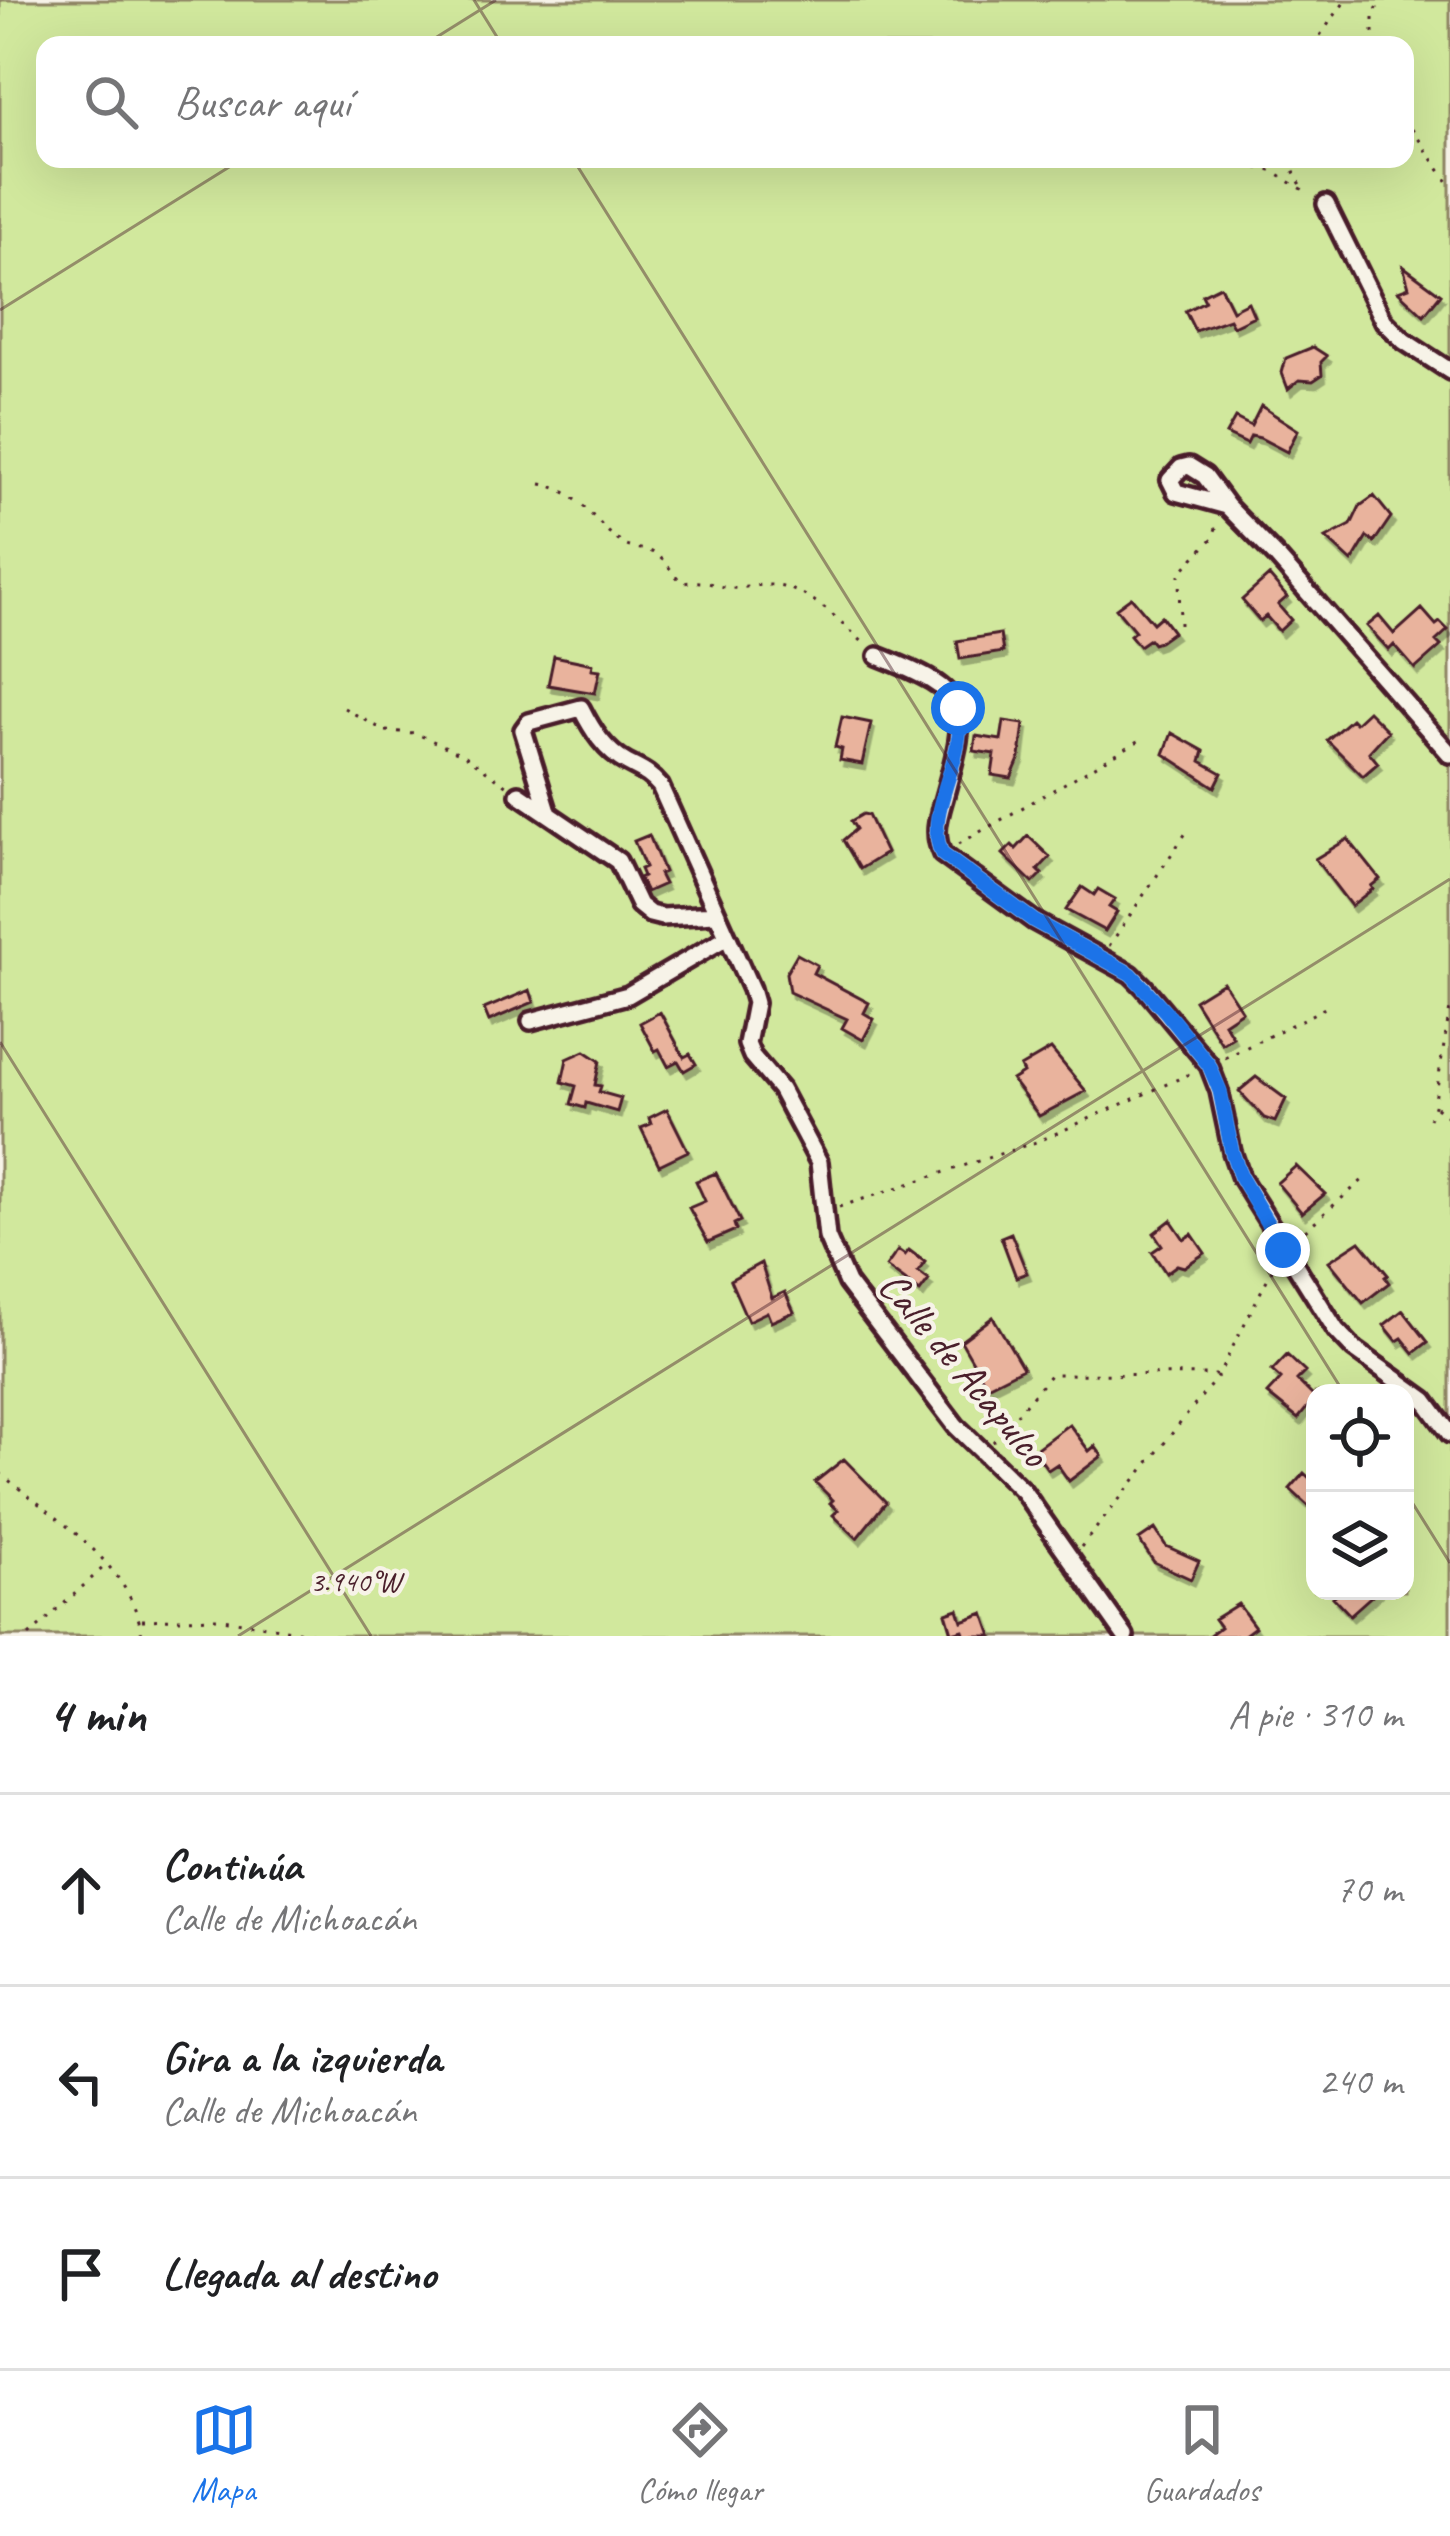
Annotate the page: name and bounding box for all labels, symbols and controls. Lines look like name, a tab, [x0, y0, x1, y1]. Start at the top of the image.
search box	[36, 36, 1414, 168]
icon: search	[78, 69, 144, 135]
text: Buscar aquí	[174, 74, 350, 131]
route start	[931, 681, 985, 735]
route end	[1256, 1223, 1310, 1277]
street label: Calle de Acapulco	[867, 1260, 1062, 1479]
map controls	[1306, 1384, 1414, 1600]
button: locate	[1306, 1384, 1414, 1492]
button: layers	[1306, 1492, 1414, 1600]
text: 3.940°W	[310, 1562, 405, 1600]
text: 4 min	[48, 1682, 146, 1746]
text: A pie · 310 m	[1228, 1690, 1402, 1739]
text: Continúa	[162, 1837, 302, 1894]
icon: ahead	[48, 1857, 114, 1923]
text: 70 m	[1336, 1865, 1402, 1914]
text: Calle de Michoacán	[162, 1894, 416, 1943]
text: Gira a la izquierda	[162, 2029, 441, 2086]
icon: left	[48, 2049, 114, 2115]
text: 240 m	[1318, 2057, 1402, 2106]
text: Calle de Michoacán	[162, 2086, 416, 2135]
icon: arrive	[48, 2241, 114, 2307]
text: Llegada al destino	[162, 2245, 436, 2302]
tab: Mapa	[191, 2397, 257, 2511]
tab: Cómo llegar	[638, 2397, 763, 2511]
tab: Guardados	[1144, 2397, 1259, 2511]

